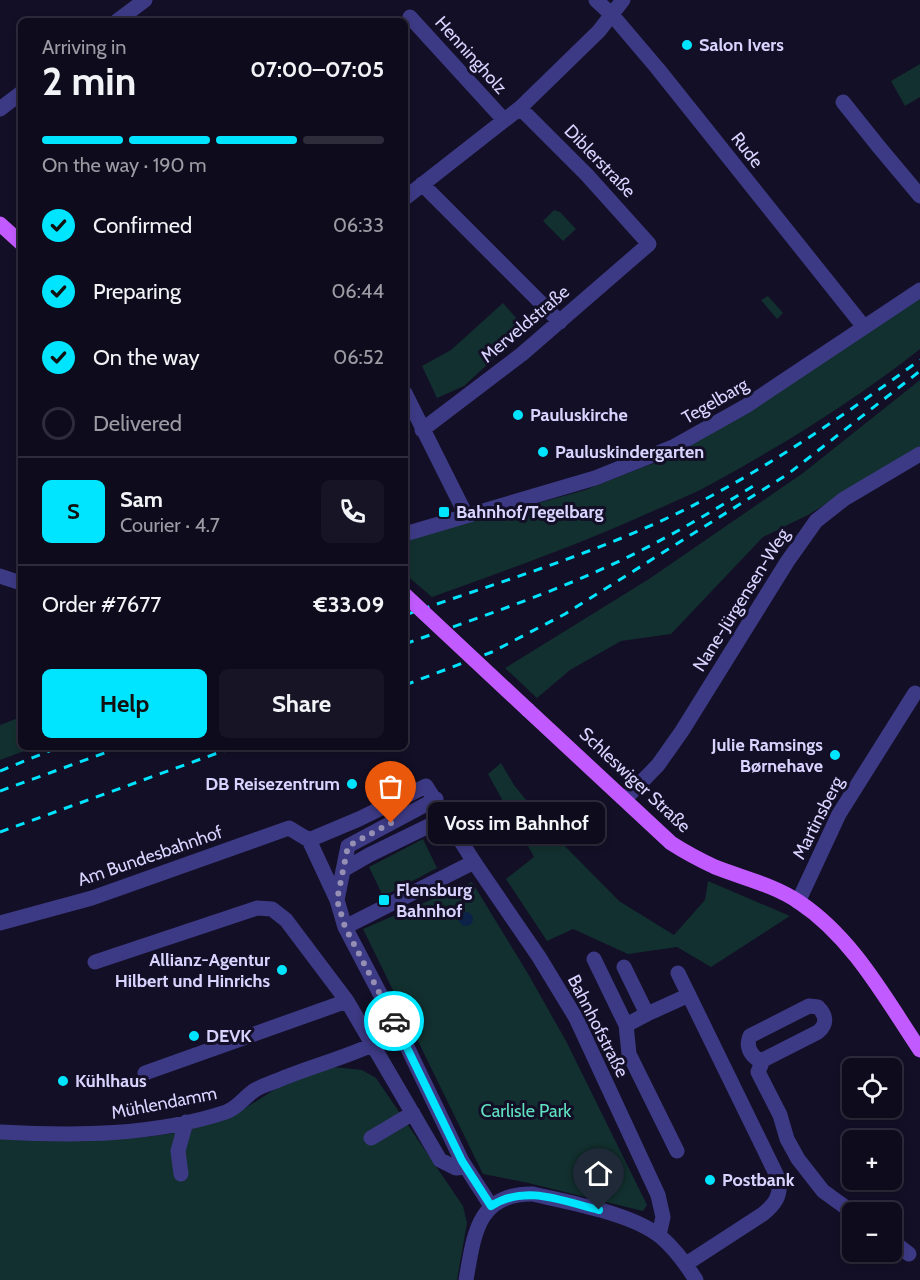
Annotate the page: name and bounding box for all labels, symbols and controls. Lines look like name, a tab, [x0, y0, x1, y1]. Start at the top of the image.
street label: Henningholz	[430, 12, 512, 99]
place label: Salon Ivers	[699, 34, 784, 56]
text: Arriving in	[42, 35, 126, 59]
marker: Salon Ivers	[680, 38, 694, 52]
text: 07:00–07:05	[250, 56, 384, 83]
text: 2 min	[42, 57, 136, 105]
street label: Diblerstraße	[560, 120, 640, 202]
street label: Rude	[726, 128, 768, 172]
text: On the way · 190 m	[42, 153, 207, 177]
icon: check	[42, 209, 75, 242]
text: Confirmed	[93, 212, 192, 239]
text: 06:33	[333, 213, 384, 237]
icon: check	[42, 275, 75, 308]
text: Preparing	[93, 278, 181, 305]
text: 06:44	[331, 279, 384, 303]
street label: Merveldstraße	[476, 281, 574, 367]
icon: check	[42, 341, 75, 374]
text: On the way	[93, 344, 200, 371]
text: 06:52	[333, 345, 384, 369]
street label: Tegelbarg	[678, 373, 753, 429]
place label: Pauluskirche	[530, 404, 628, 426]
marker: Pauluskirche	[511, 408, 525, 422]
text: Delivered	[93, 410, 182, 437]
place label: Pauluskindergarten	[555, 441, 704, 463]
marker: Pauluskindergarten	[536, 445, 550, 459]
button: phone	[321, 480, 384, 543]
text: Sam	[120, 486, 163, 513]
text: S	[67, 498, 80, 525]
place label: Bahnhof/Tegelbarg	[456, 501, 603, 523]
marker: Bahnhof/Tegelbarg	[437, 505, 451, 519]
text: Courier · 4.7	[120, 513, 220, 537]
street label: Nane-Jürgensen-Weg	[688, 524, 794, 676]
text: Order #7677	[42, 591, 161, 618]
text: €33.09	[314, 591, 384, 618]
button: Help	[42, 669, 207, 738]
button: Share	[219, 669, 384, 738]
street label: Schleswiger Straße	[575, 723, 695, 837]
place label: Julie Ramsings Børnehave	[711, 734, 823, 777]
marker: Julie Ramsings Børnehave	[828, 748, 842, 762]
pin	[365, 761, 416, 823]
icon: bag	[374, 770, 407, 803]
street label: Martinsberg	[788, 772, 849, 863]
place label: DB Reisezentrum	[205, 773, 340, 795]
marker: DB Reisezentrum	[345, 777, 359, 791]
callout: Voss im Bahnhof	[427, 802, 604, 844]
text: Voss im Bahnhof	[444, 811, 589, 835]
street label: Am Bundesbahnhof	[75, 821, 225, 891]
place label: Flensburg Bahnhof	[396, 879, 472, 922]
marker: Flensburg Bahnhof	[377, 893, 391, 907]
place label: Allianz-Agentur Hilbert und Hinrichs	[115, 949, 270, 992]
marker: Allianz-Agentur Hilbert und Hinrichs	[275, 963, 289, 977]
street label: Bahnhofstraße	[563, 971, 633, 1081]
courier	[364, 991, 424, 1051]
icon: car	[378, 1005, 411, 1038]
place label: DEVK	[206, 1025, 252, 1047]
marker: DEVK	[187, 1029, 201, 1043]
map controls	[842, 1058, 902, 1262]
button: locate	[842, 1058, 902, 1118]
place label: Kühlhaus	[75, 1070, 147, 1092]
marker: Kühlhaus	[56, 1074, 70, 1088]
street label: Mühlendamm	[109, 1082, 219, 1124]
park label: Carlisle Park	[481, 1100, 572, 1122]
button: +	[842, 1130, 902, 1190]
pin	[573, 1148, 624, 1210]
icon: home	[582, 1157, 615, 1190]
place label: Postbank	[722, 1169, 795, 1191]
marker: Postbank	[703, 1173, 717, 1187]
button: −	[842, 1202, 902, 1262]

